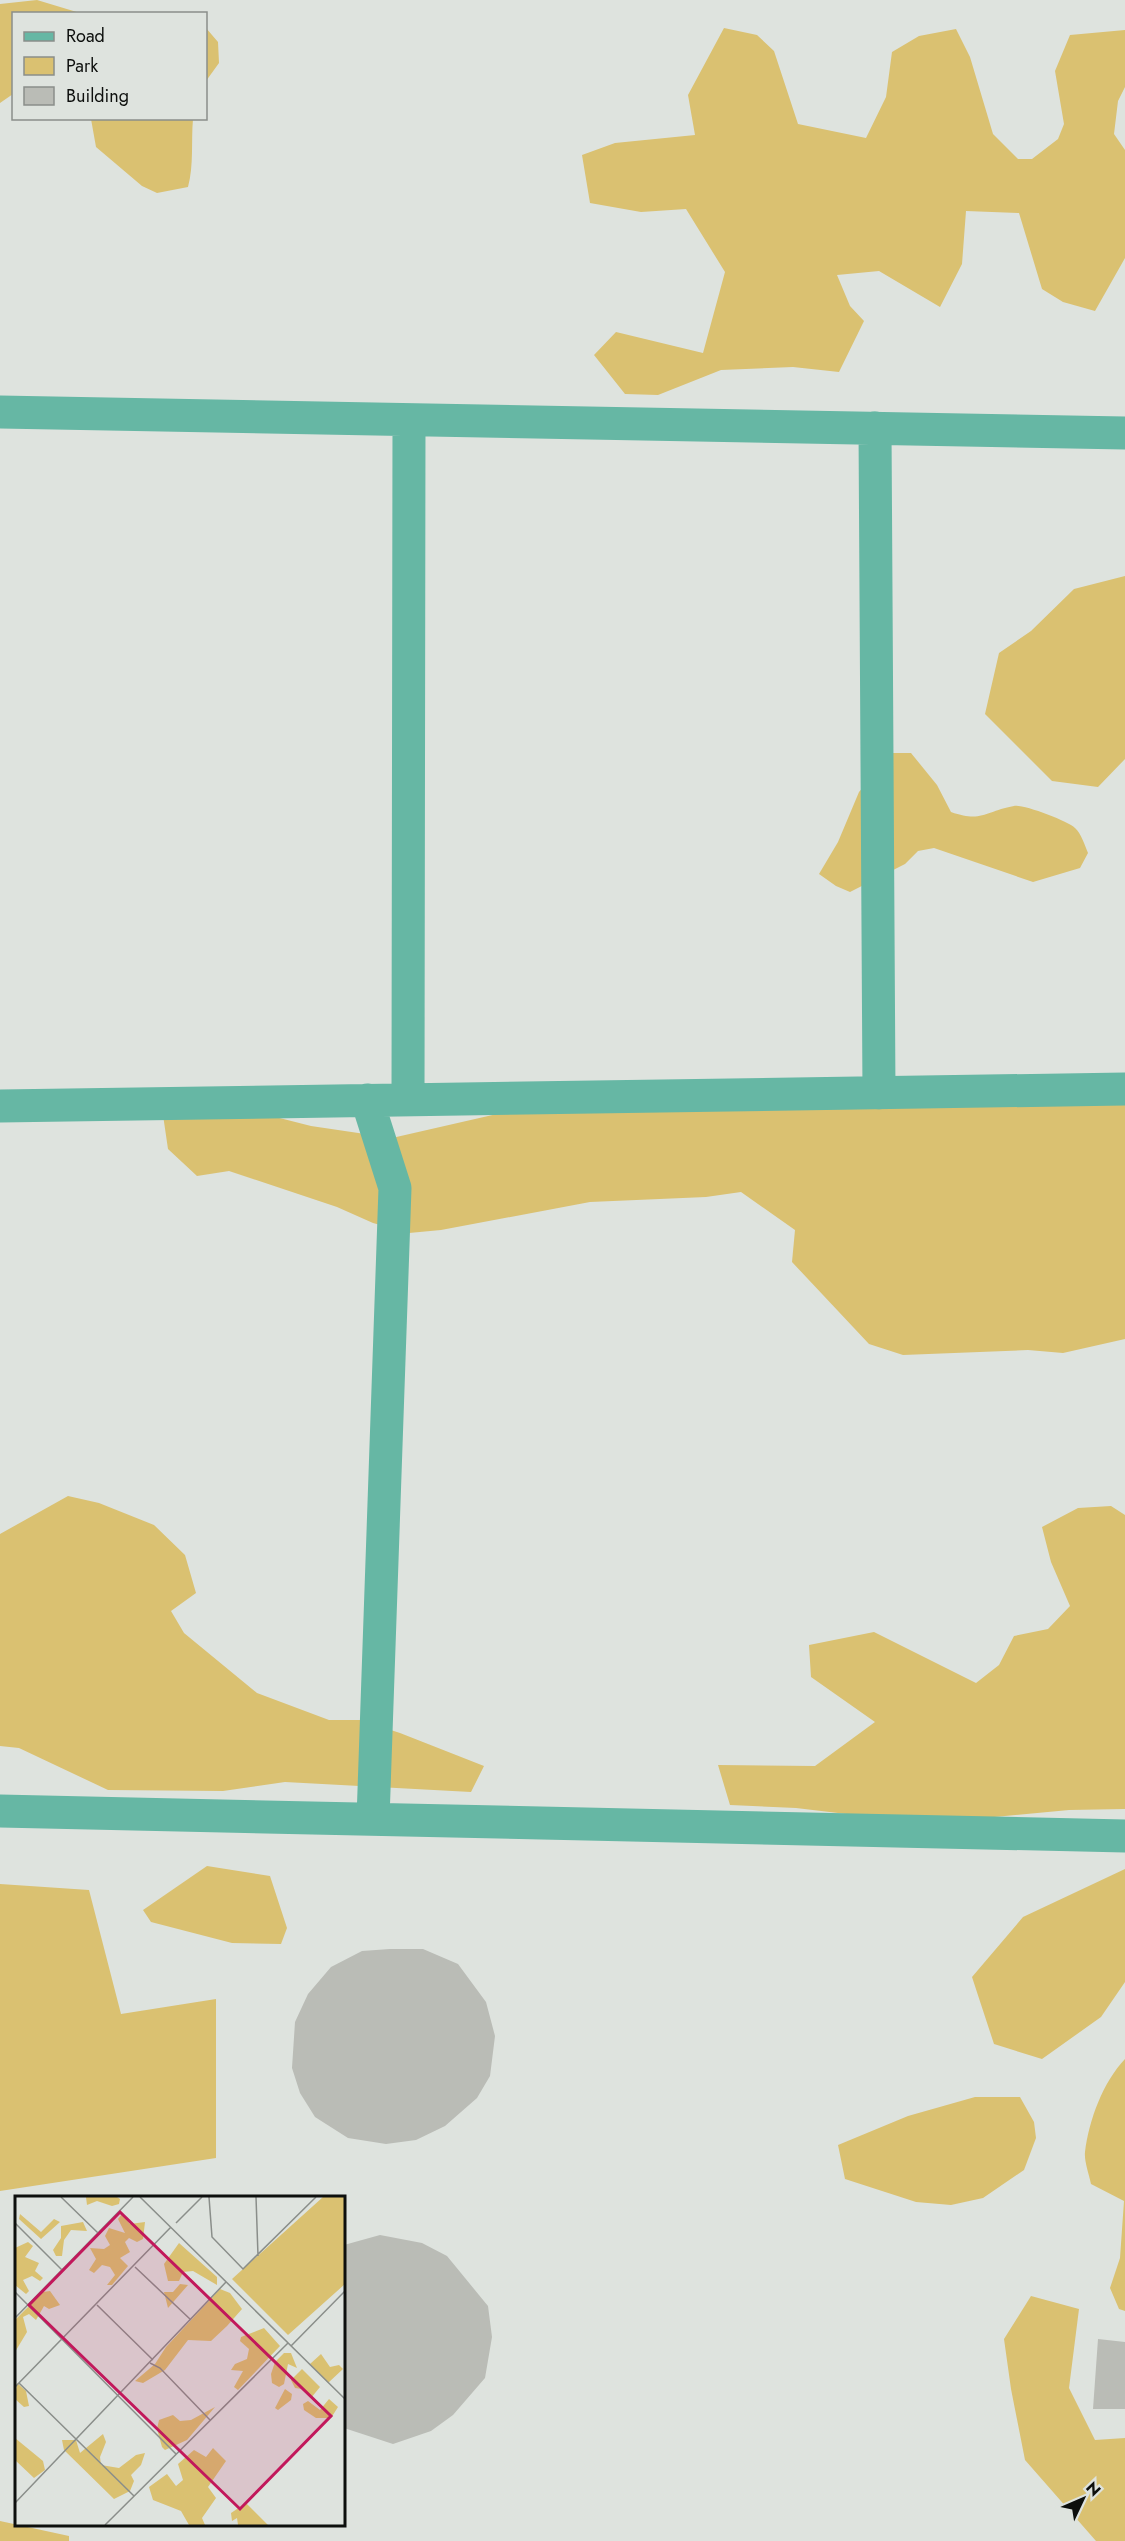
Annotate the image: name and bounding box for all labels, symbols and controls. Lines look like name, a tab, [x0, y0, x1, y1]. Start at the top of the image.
legend	[12, 12, 207, 120]
text: Road	[66, 23, 105, 49]
text: Park	[66, 53, 98, 79]
text: Building	[66, 83, 129, 109]
inset map	[15, 2196, 345, 2526]
north arrow	[1053, 2469, 1113, 2529]
text: N	[1081, 2476, 1106, 2501]

